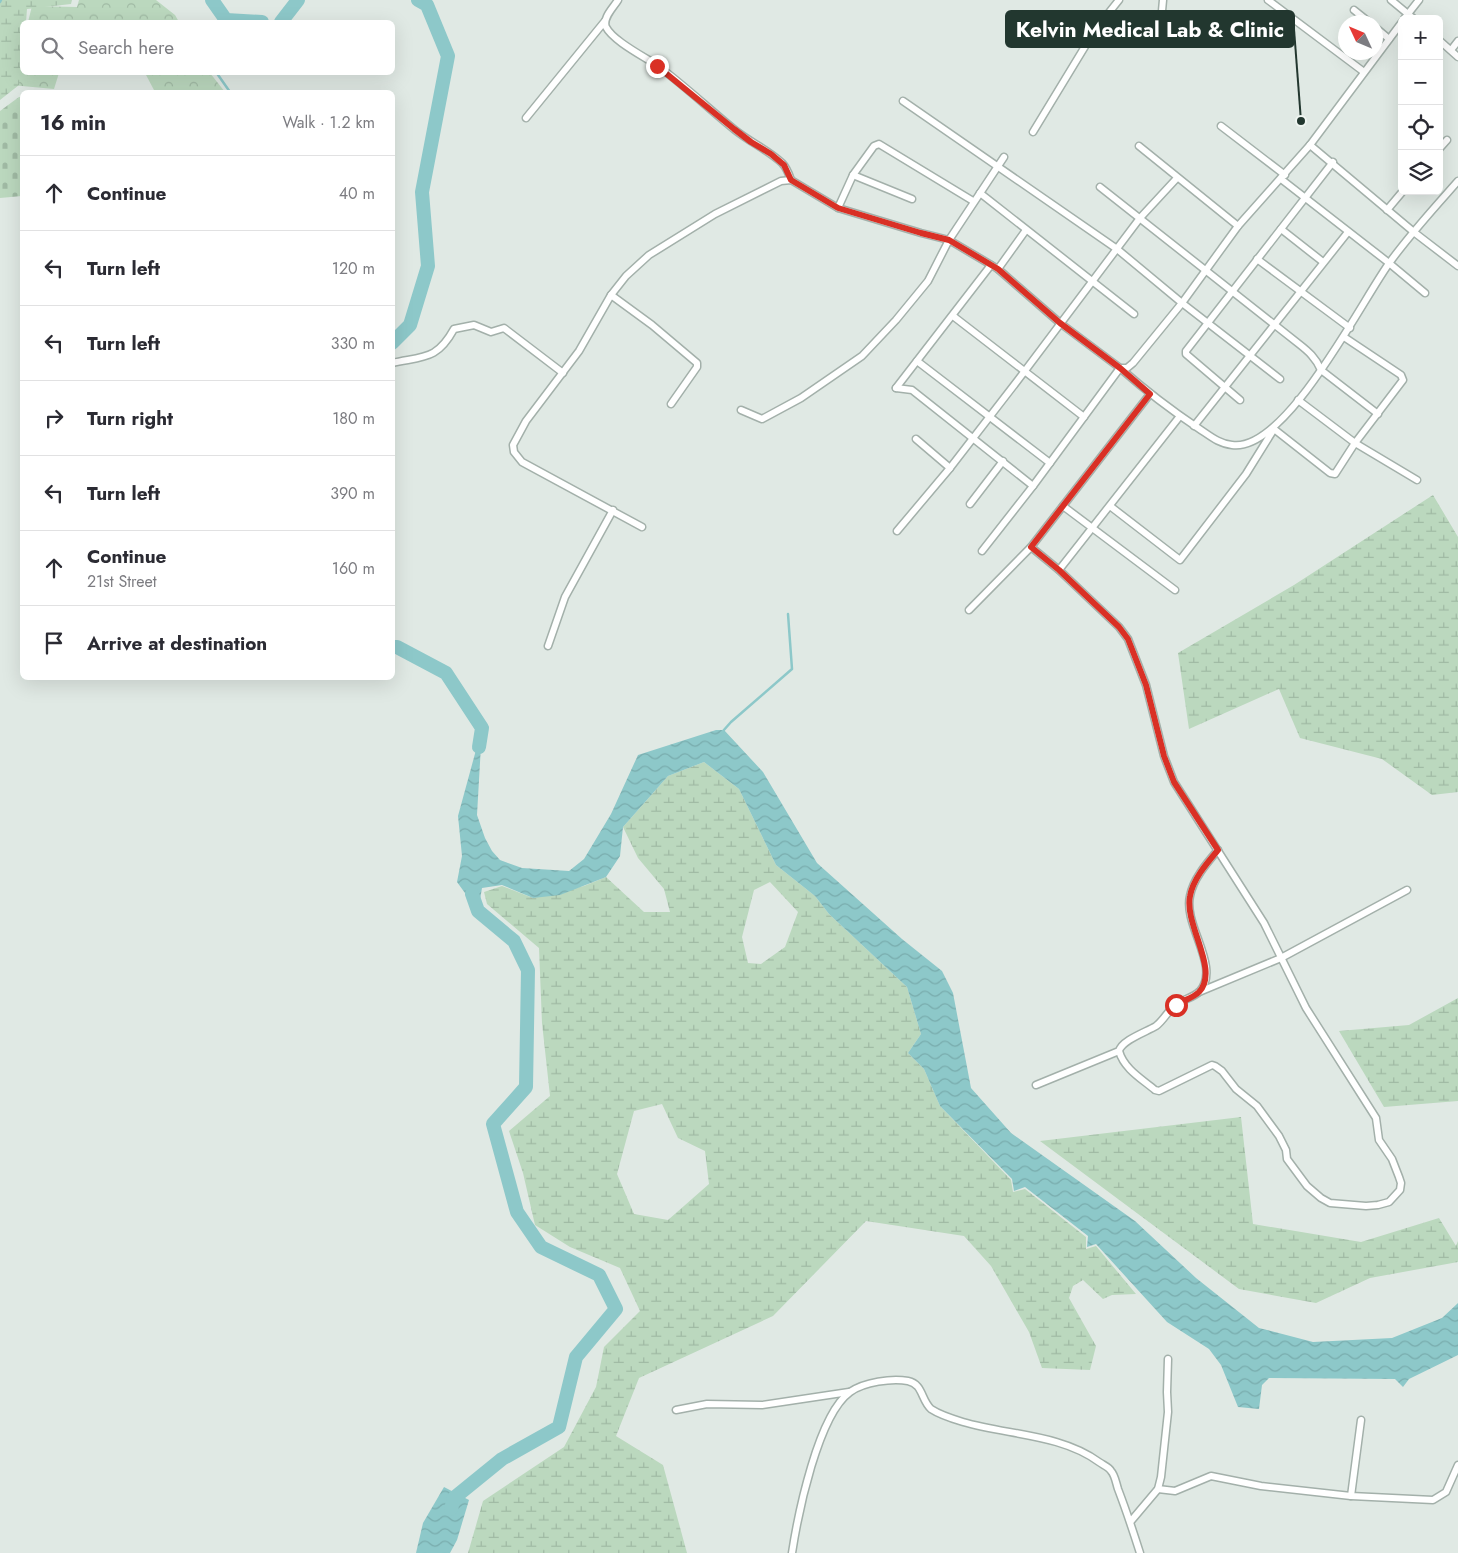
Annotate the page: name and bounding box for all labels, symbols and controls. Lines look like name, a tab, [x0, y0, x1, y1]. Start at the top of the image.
callout: Kelvin Medical Lab & Clinic	[1006, 11, 1294, 47]
text: Kelvin Medical Lab & Clinic	[1016, 15, 1284, 45]
north arrow	[1338, 15, 1383, 60]
map controls	[1398, 15, 1443, 195]
button: +	[1398, 15, 1443, 60]
search box	[20, 20, 395, 75]
icon: search	[38, 34, 66, 62]
text: Search here	[78, 34, 174, 61]
route end	[646, 55, 669, 78]
button: −	[1398, 60, 1443, 105]
button: locate	[1398, 105, 1443, 150]
text: 16 min	[40, 108, 106, 138]
text: Walk · 1.2 km	[283, 111, 375, 134]
button: layers	[1398, 150, 1443, 195]
icon: ahead	[40, 179, 68, 207]
text: Continue	[87, 180, 166, 207]
text: 40 m	[339, 182, 375, 205]
icon: left	[40, 254, 68, 282]
text: Turn left	[87, 255, 160, 282]
text: 120 m	[332, 257, 375, 280]
icon: left	[40, 329, 68, 357]
text: Turn left	[87, 330, 160, 357]
text: 330 m	[331, 332, 375, 355]
icon: right	[40, 404, 68, 432]
text: Turn right	[87, 405, 173, 432]
text: 180 m	[332, 407, 375, 430]
icon: left	[40, 479, 68, 507]
text: Turn left	[87, 480, 160, 507]
text: 390 m	[330, 482, 375, 505]
text: Continue	[87, 543, 166, 570]
icon: ahead	[40, 554, 68, 582]
text: 160 m	[332, 557, 375, 580]
text: 21st Street	[87, 570, 157, 593]
icon: arrive	[40, 629, 68, 657]
text: Arrive at destination	[87, 630, 267, 657]
route start	[1165, 994, 1188, 1017]

